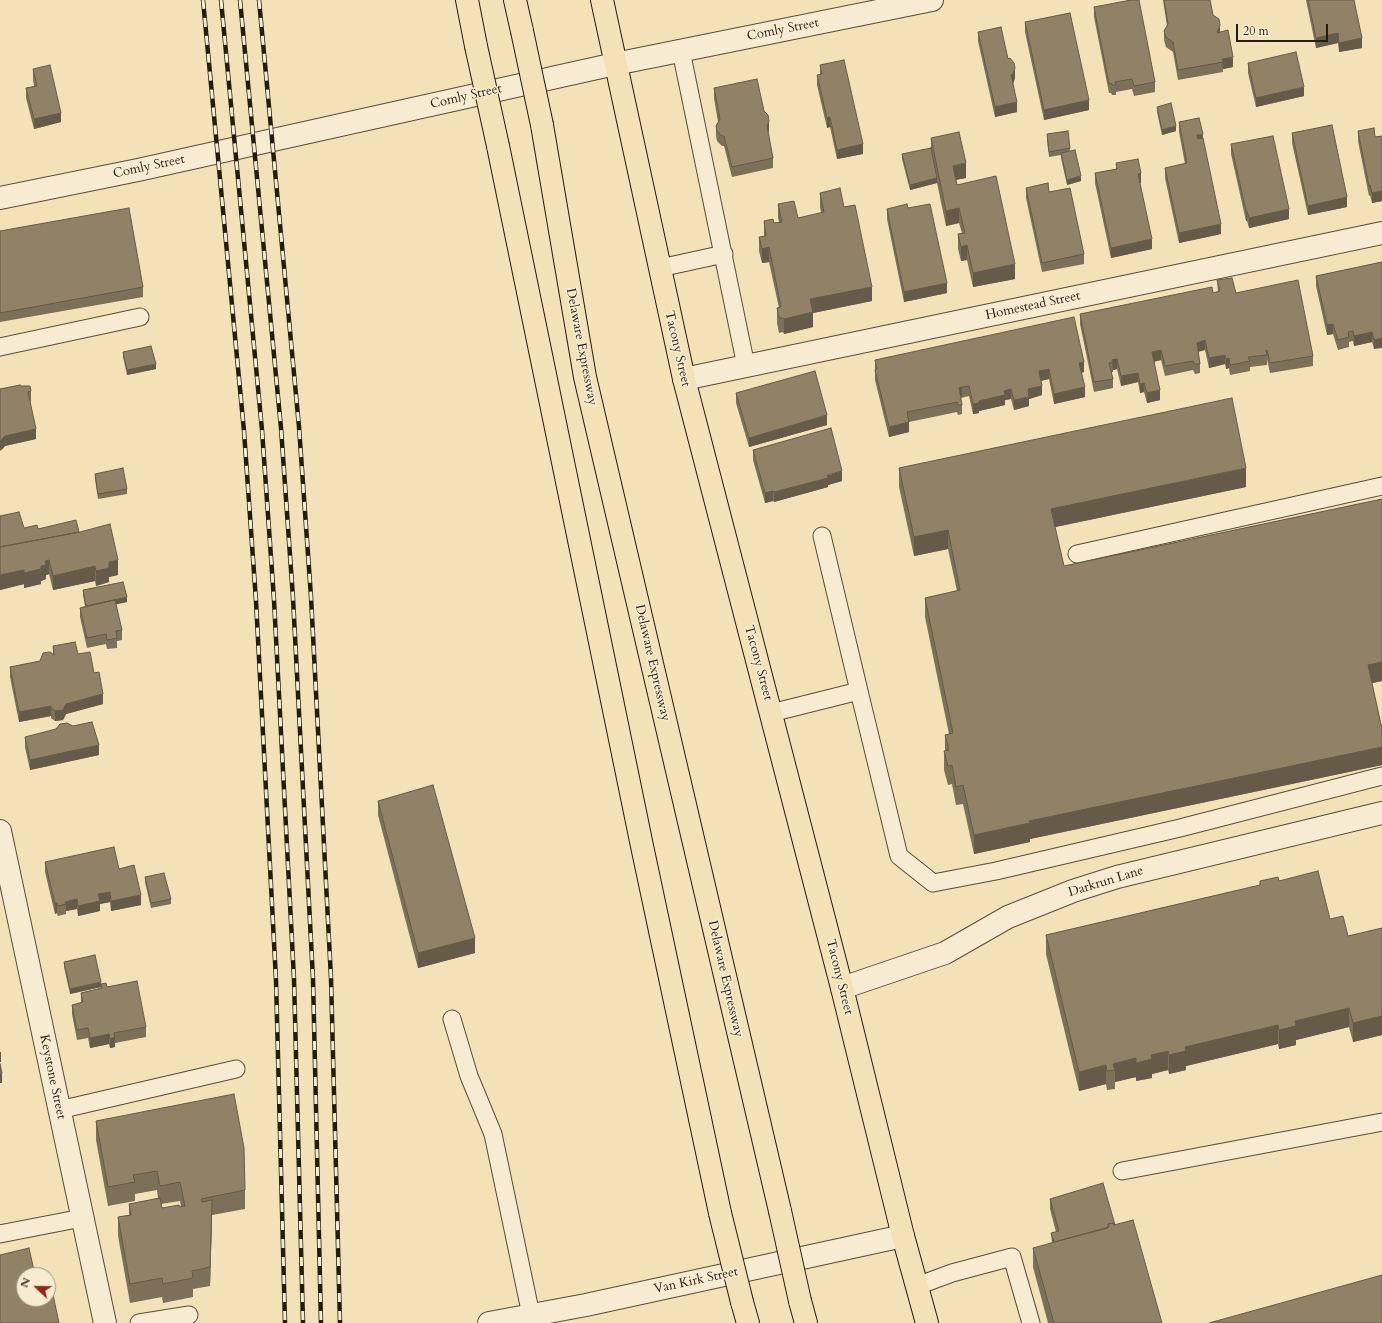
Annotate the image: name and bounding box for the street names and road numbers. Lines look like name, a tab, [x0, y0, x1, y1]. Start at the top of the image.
street label: Comly Street	[746, 15, 820, 45]
street label: Comly Street	[429, 81, 503, 113]
street label: Comly Street	[112, 152, 186, 182]
street label: Delaware Expressway	[562, 287, 600, 407]
street label: Homestead Street	[984, 288, 1082, 324]
street label: Tacony Street	[661, 310, 693, 388]
street label: Delaware Expressway	[631, 603, 673, 723]
street label: Tacony Street	[740, 624, 776, 702]
street label: Darkrun Lane	[1067, 863, 1145, 901]
street label: Delaware Expressway	[704, 919, 746, 1039]
street label: Tacony Street	[822, 938, 856, 1016]
street label: Keystone Street	[35, 1033, 69, 1121]
street label: Van Kirk Street	[652, 1264, 740, 1298]

